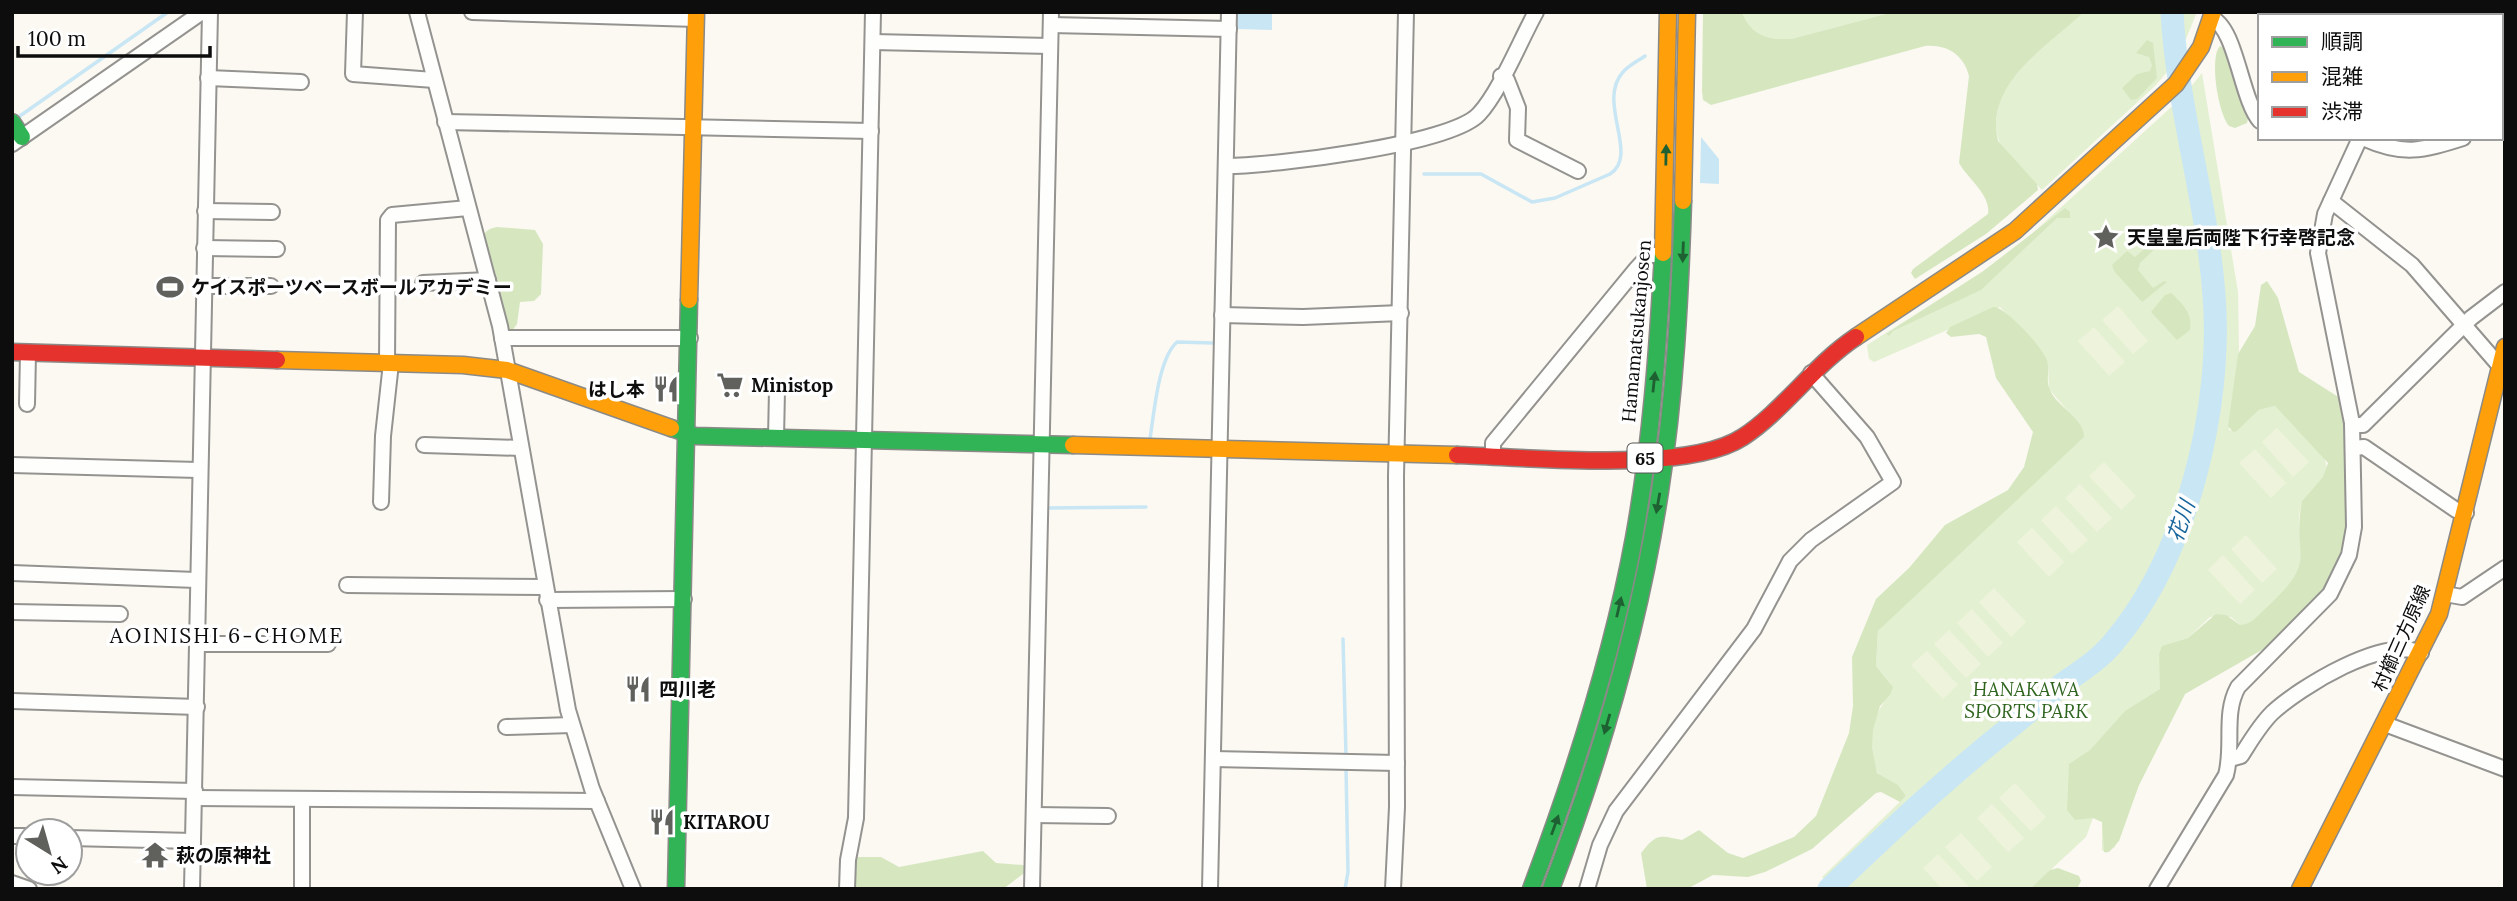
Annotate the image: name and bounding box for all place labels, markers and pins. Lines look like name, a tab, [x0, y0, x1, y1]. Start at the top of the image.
place icon: 天皇皇后両陛下行幸啓記念	[2091, 222, 2121, 252]
place label: 天皇皇后両陛下行幸啓記念	[2127, 225, 2355, 249]
sports icon: ケイスポーツベースボールアカデミー	[155, 272, 185, 302]
place label: ケイスポーツベースボールアカデミー	[191, 275, 512, 299]
supermarket icon: Ministop	[715, 370, 745, 400]
place label: Ministop	[751, 373, 833, 397]
restaurant icon: はし本	[651, 374, 681, 404]
place label: はし本	[588, 377, 645, 401]
restaurant icon: 四川老	[623, 674, 653, 704]
place label: 四川老	[659, 677, 716, 701]
restaurant icon: KITAROU	[647, 807, 677, 837]
place label: KITAROU	[683, 810, 770, 834]
temple icon: 萩の原神社	[140, 840, 170, 870]
place label: 萩の原神社	[176, 843, 271, 867]

